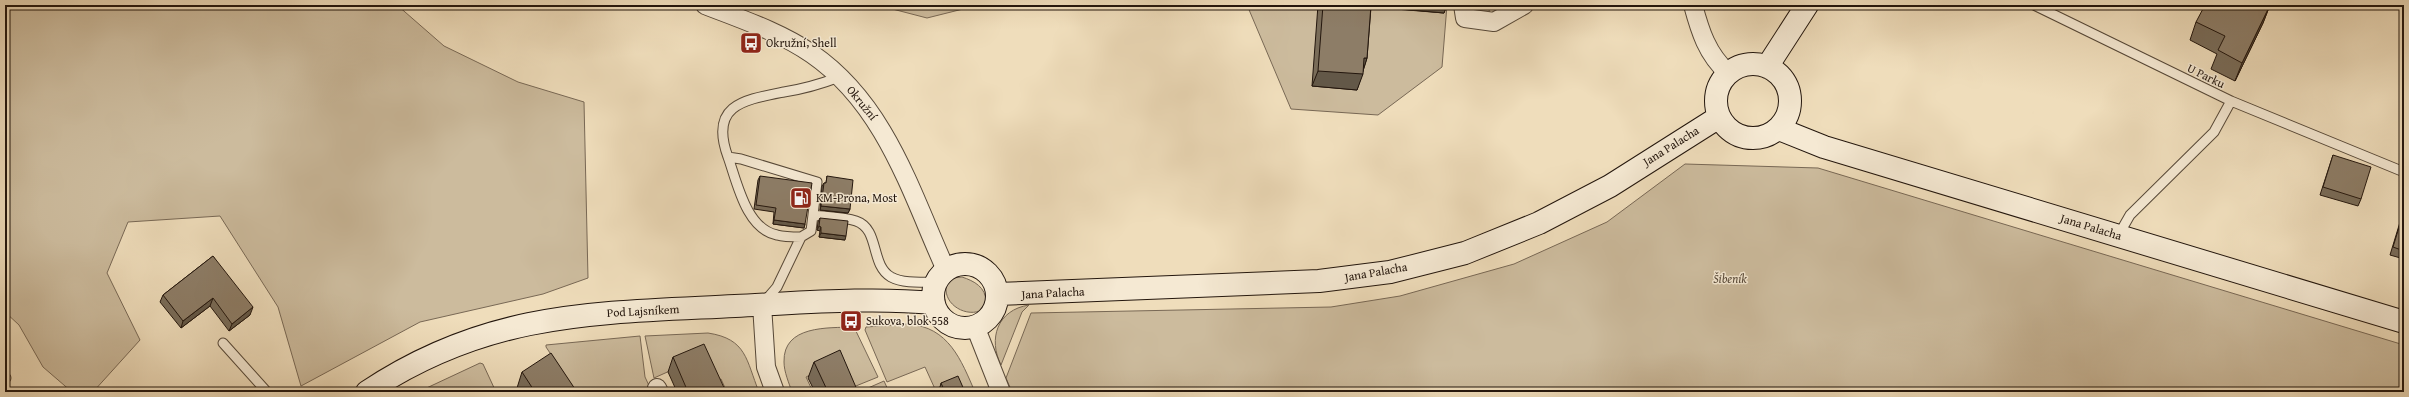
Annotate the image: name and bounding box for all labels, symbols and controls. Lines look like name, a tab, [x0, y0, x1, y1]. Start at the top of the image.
bus stop icon: Okružní, Shell	[738, 30, 764, 56]
place label: Okružní, Shell	[766, 34, 837, 51]
street label: U Parku	[2184, 59, 2228, 92]
street label: Okružní	[843, 82, 882, 124]
street label: Jana Palacha	[1638, 121, 1702, 171]
fuel station icon: KM-Prona, Most	[788, 185, 814, 211]
place label: KM-Prona, Most	[816, 189, 898, 206]
street label: Jana Palacha	[2057, 209, 2124, 244]
street label: Jana Palacha	[1341, 258, 1409, 286]
park label: Šibeník	[1713, 270, 1747, 287]
street label: Jana Palacha	[1019, 282, 1085, 303]
street label: Pod Lajsníkem	[606, 300, 680, 321]
bus stop icon: Sukova, blok 558	[838, 308, 864, 334]
place label: Sukova, blok 558	[866, 312, 949, 329]

